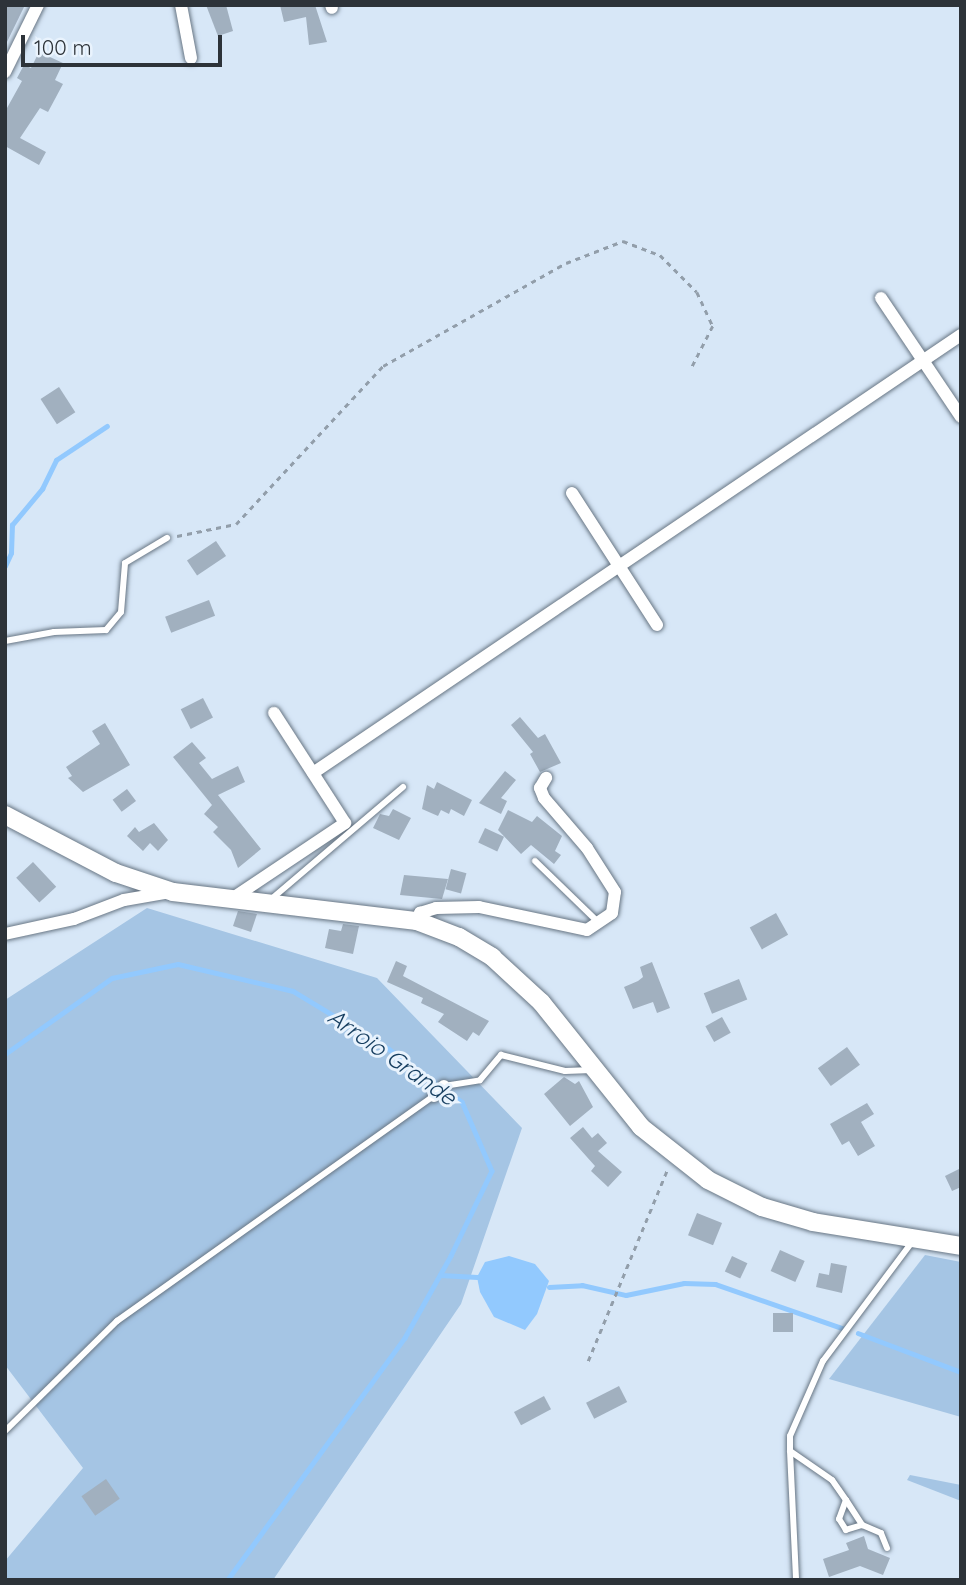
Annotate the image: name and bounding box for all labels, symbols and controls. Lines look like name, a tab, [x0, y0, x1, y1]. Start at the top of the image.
scale bar	[24, 21, 226, 65]
text: 100 m	[34, 34, 92, 60]
water label: Arroio Grande	[323, 1003, 461, 1111]

